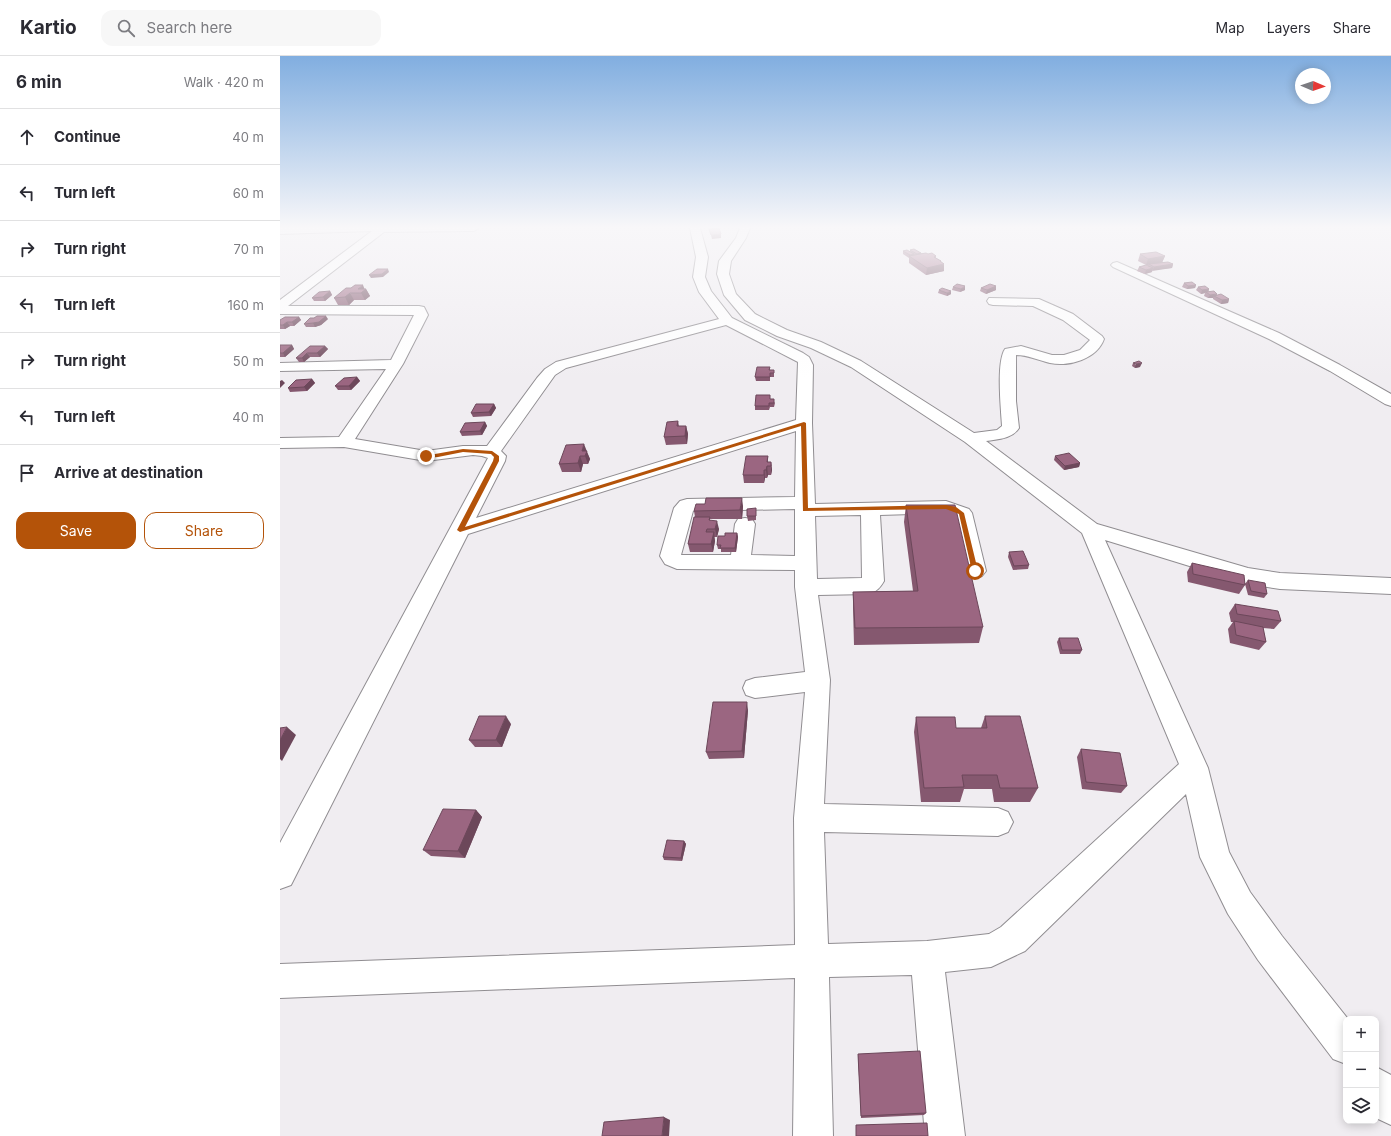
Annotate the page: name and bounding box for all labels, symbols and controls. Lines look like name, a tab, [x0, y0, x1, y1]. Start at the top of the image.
search box	[101, 10, 381, 46]
text: Kartio	[20, 16, 77, 39]
icon: search	[115, 17, 137, 39]
text: Search here	[147, 18, 232, 37]
text: Map	[1216, 19, 1245, 36]
text: Layers	[1267, 19, 1311, 36]
text: Share	[1333, 19, 1371, 36]
north arrow	[1295, 68, 1331, 104]
text: 6 min	[16, 72, 62, 92]
text: Walk · 420 m	[184, 74, 264, 90]
icon: ahead	[16, 126, 38, 148]
text: Continue	[54, 127, 121, 146]
text: 40 m	[232, 129, 264, 145]
icon: left	[16, 182, 38, 204]
text: Turn left	[54, 183, 115, 202]
text: 60 m	[233, 185, 264, 201]
icon: right	[16, 238, 38, 260]
text: Turn right	[54, 239, 126, 258]
text: 70 m	[234, 241, 264, 257]
icon: left	[16, 294, 38, 316]
text: Turn left	[54, 295, 115, 314]
text: 160 m	[227, 297, 264, 313]
icon: right	[16, 350, 38, 372]
text: Turn right	[54, 351, 126, 370]
text: 50 m	[233, 353, 264, 369]
icon: left	[16, 406, 38, 428]
text: Turn left	[54, 407, 115, 426]
text: 40 m	[232, 409, 264, 425]
route end	[417, 447, 435, 465]
icon: arrive	[16, 462, 38, 484]
text: Arrive at destination	[54, 463, 203, 482]
button: Save	[16, 512, 136, 549]
button: Share	[144, 512, 264, 549]
route start	[966, 562, 984, 580]
map controls	[1343, 1016, 1379, 1124]
button: +	[1343, 1016, 1379, 1052]
button: −	[1343, 1052, 1379, 1088]
button: layers	[1343, 1088, 1379, 1124]

